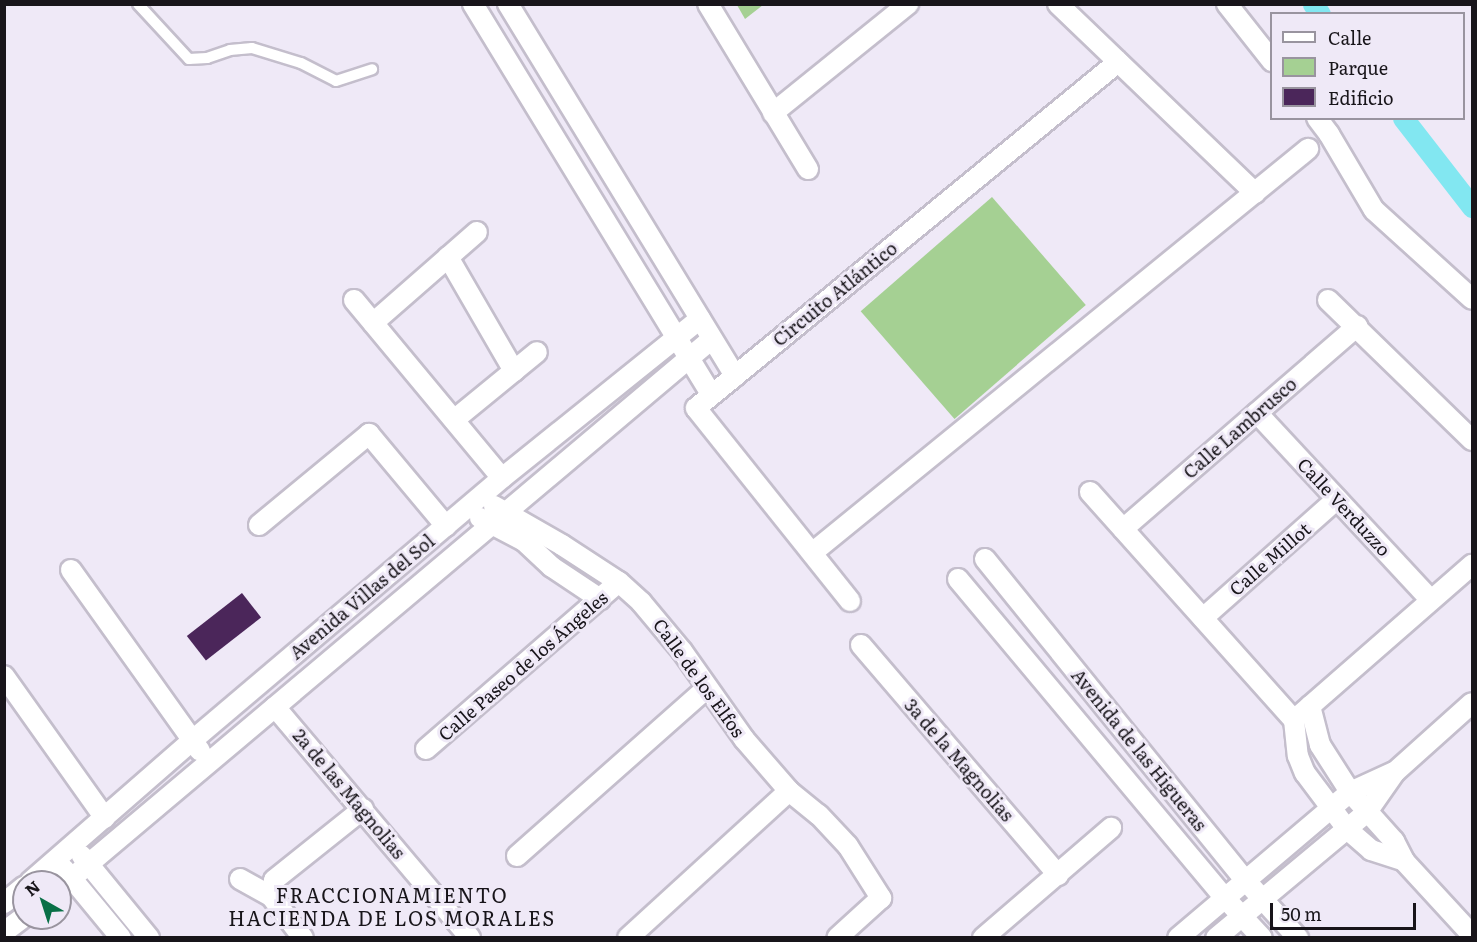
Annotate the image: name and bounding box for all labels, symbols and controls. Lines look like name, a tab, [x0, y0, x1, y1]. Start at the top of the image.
legend	[1270, 12, 1465, 120]
text: Calle	[1328, 24, 1371, 51]
text: Parque	[1328, 54, 1388, 81]
text: Edificio	[1328, 84, 1394, 111]
street label: Circuito Atlántico	[769, 237, 901, 351]
street label: Calle Lambrusco	[1179, 373, 1301, 483]
street label: Calle Verduzzo	[1293, 454, 1395, 560]
street label: Calle Millot	[1225, 518, 1315, 600]
street label: Avenida Villas del Sol	[285, 530, 439, 664]
street label: Calle Paseo de los Ángeles	[434, 587, 612, 745]
street label: Calle de los Elfos	[649, 615, 749, 741]
street label: Avenida de las Higueras	[1067, 665, 1211, 835]
street label: 3a de la Magnolias	[900, 694, 1018, 826]
street label: 2a de las Magnolias	[288, 725, 410, 863]
north arrow	[12, 870, 72, 930]
text: N	[19, 874, 45, 901]
district label: FRACCIONAMIENTO HACIENDA DE LOS MORALES	[228, 883, 556, 930]
scale bar	[1273, 891, 1418, 929]
text: 50 m	[1281, 900, 1322, 927]

